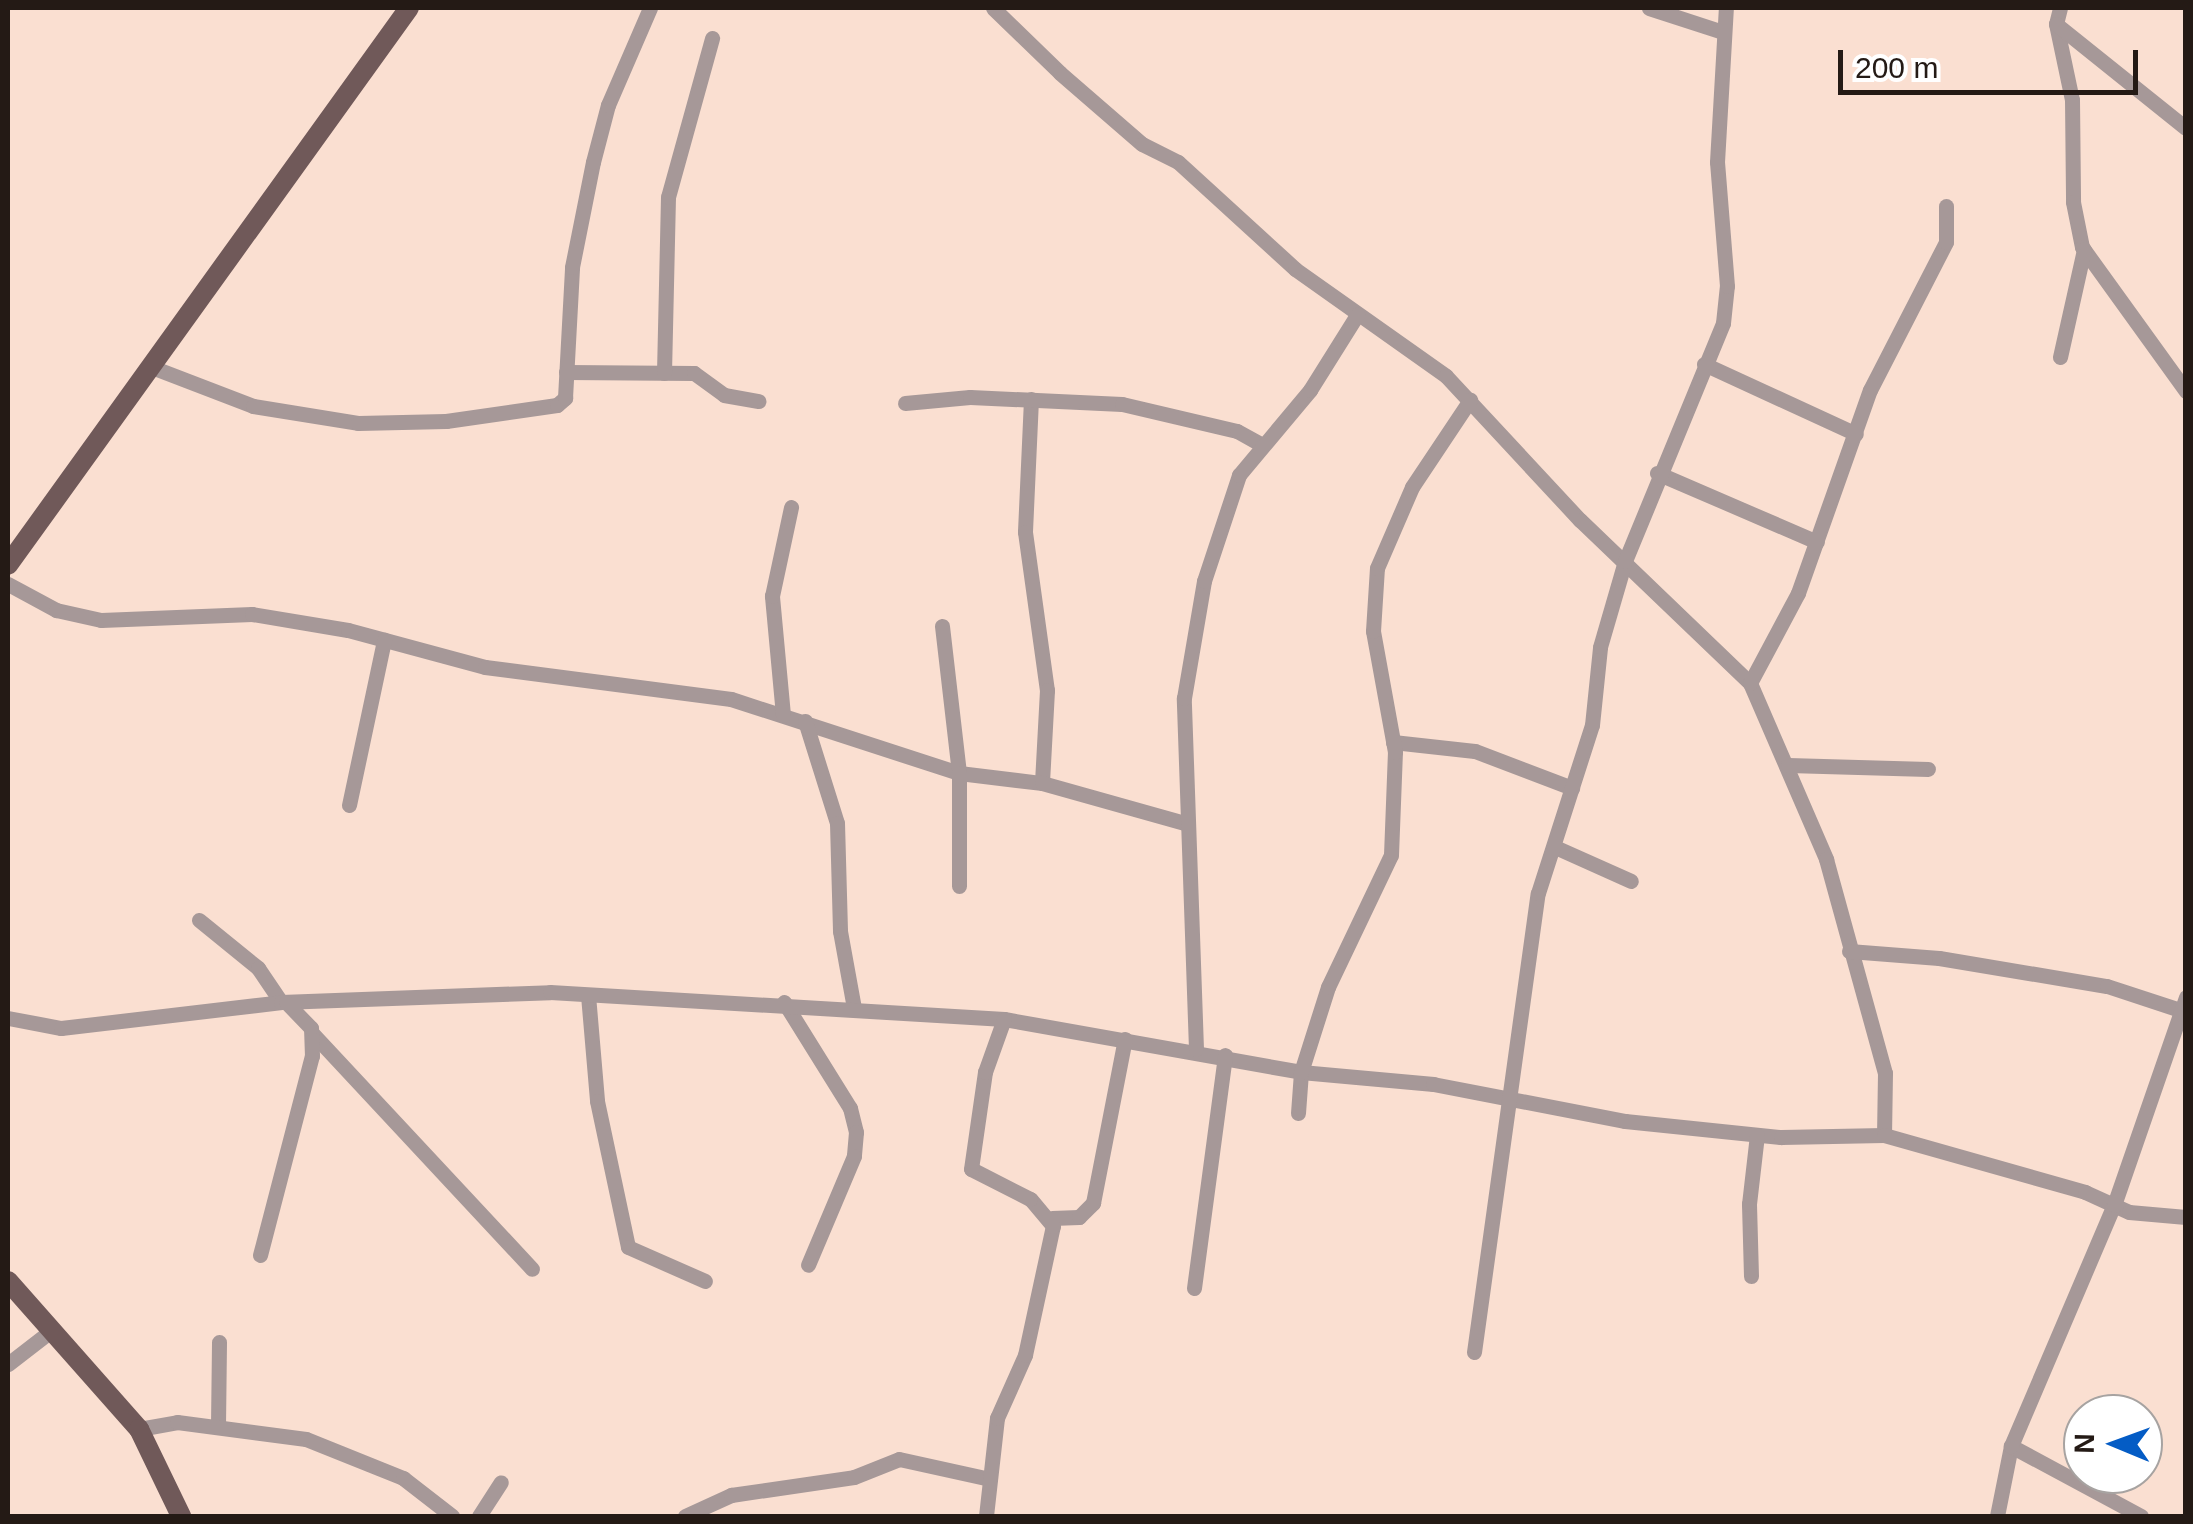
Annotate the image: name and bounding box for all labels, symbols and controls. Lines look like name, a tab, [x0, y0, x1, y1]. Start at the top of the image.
scale bar	[1843, 30, 2143, 92]
text: 200 m	[1855, 51, 1938, 84]
north arrow	[2063, 1394, 2163, 1494]
text: N	[2069, 1433, 2100, 1454]

